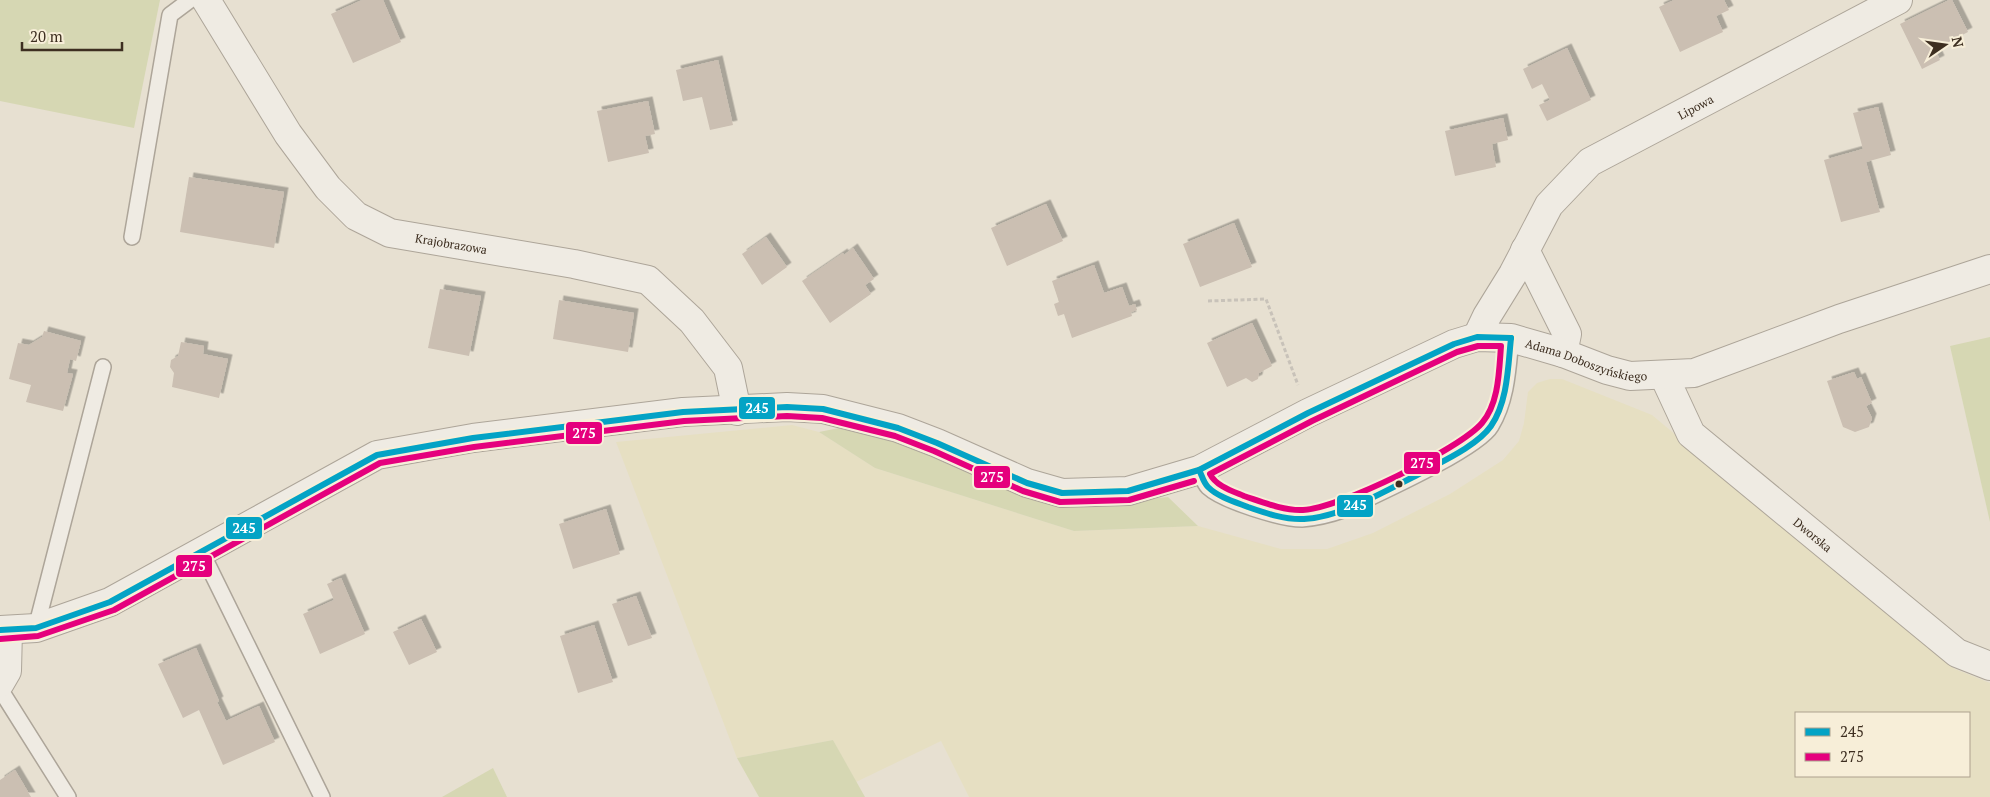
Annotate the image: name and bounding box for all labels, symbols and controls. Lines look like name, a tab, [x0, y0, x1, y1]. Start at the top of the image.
scale bar	[22, 20, 122, 52]
north arrow	[1920, 20, 1970, 70]
text: 20 m	[30, 26, 63, 46]
text: N	[1948, 35, 1969, 50]
street label: Lipowa	[1675, 91, 1716, 122]
street label: Krajobrazowa	[414, 230, 488, 257]
street label: Adama Doboszyńskiego	[1524, 335, 1648, 384]
line badge: 245	[738, 396, 776, 420]
text: 245	[745, 398, 769, 417]
line badge: 275	[565, 421, 603, 445]
text: 275	[572, 423, 596, 442]
line badge: 275	[1403, 451, 1441, 475]
text: 275	[1410, 453, 1434, 472]
line badge: 275	[973, 465, 1011, 489]
text: 275	[980, 467, 1004, 486]
unlabelled marker	[1394, 479, 1404, 489]
line badge: 245	[1336, 494, 1374, 518]
text: 245	[1343, 495, 1367, 514]
street label: Dworska	[1791, 514, 1835, 555]
line badge: 245	[225, 516, 263, 540]
text: 245	[232, 518, 256, 537]
line badge: 275	[175, 554, 213, 578]
text: 275	[182, 556, 206, 575]
legend	[1795, 712, 1970, 777]
text: 245	[1840, 721, 1864, 741]
text: 275	[1840, 746, 1864, 766]

